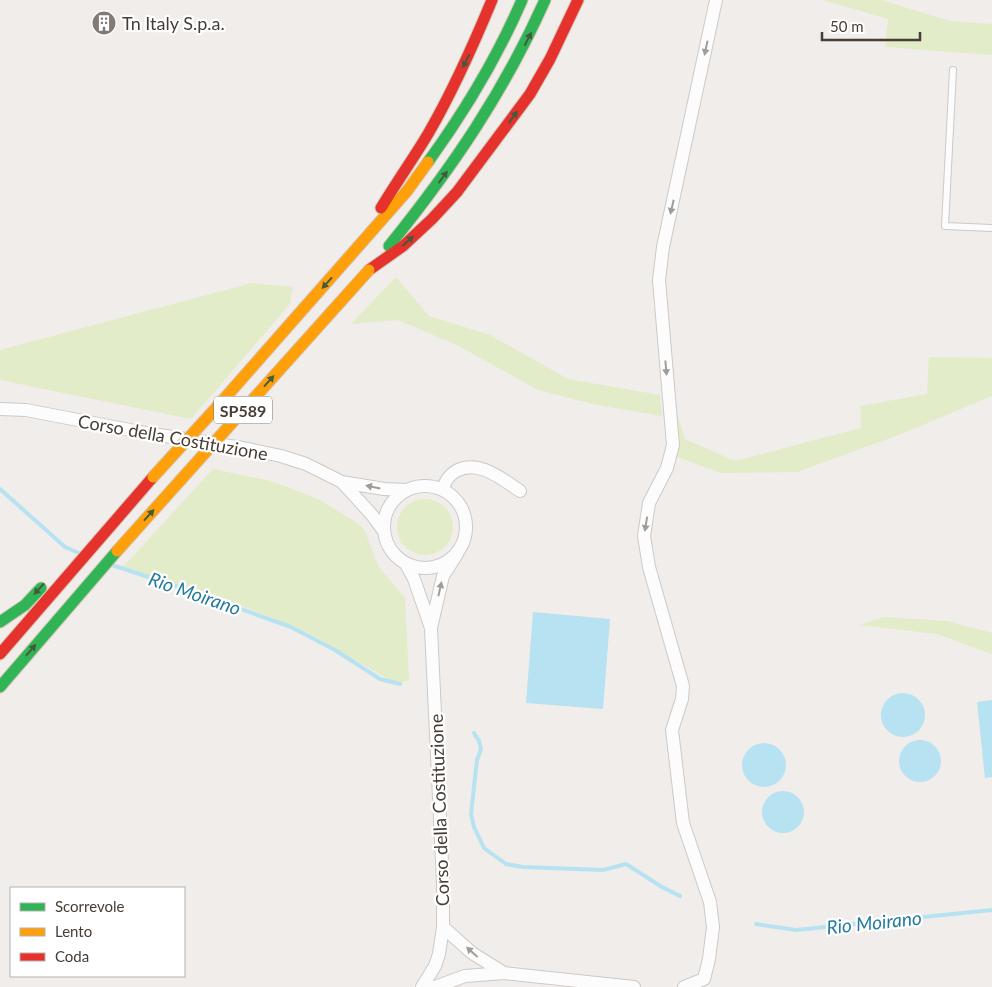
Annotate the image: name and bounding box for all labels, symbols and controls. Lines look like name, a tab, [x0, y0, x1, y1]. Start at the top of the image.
building icon: Tn Italy S.p.a.	[91, 10, 117, 36]
scale bar	[822, 10, 920, 42]
place label: Tn Italy S.p.a.	[122, 12, 225, 34]
text: 50 m	[830, 17, 864, 35]
one-way arrow	[524, 32, 532, 46]
one-way arrow	[702, 40, 710, 56]
one-way arrow	[462, 54, 470, 68]
one-way arrow	[508, 111, 518, 124]
one-way arrow	[438, 170, 448, 184]
one-way arrow	[668, 199, 676, 214]
one-way arrow	[402, 235, 414, 247]
one-way arrow	[321, 276, 333, 288]
one-way arrow	[662, 360, 670, 376]
one-way arrow	[263, 375, 275, 387]
road number: SP589	[214, 396, 272, 424]
street label: Corso della Costituzione	[76, 409, 270, 465]
one-way arrow	[366, 483, 381, 491]
one-way arrow	[143, 510, 155, 522]
one-way arrow	[641, 517, 649, 533]
water label: Rio Moirano	[146, 567, 244, 619]
one-way arrow	[436, 582, 444, 597]
one-way arrow	[33, 583, 45, 595]
one-way arrow	[25, 644, 37, 656]
street label: Corso della Costituzione	[425, 713, 453, 907]
legend	[10, 887, 185, 977]
text: Scorrevole	[55, 897, 125, 915]
water label: Rio Moirano	[825, 906, 923, 938]
text: Lento	[55, 922, 92, 940]
one-way arrow	[466, 946, 478, 958]
text: Coda	[55, 947, 89, 965]

